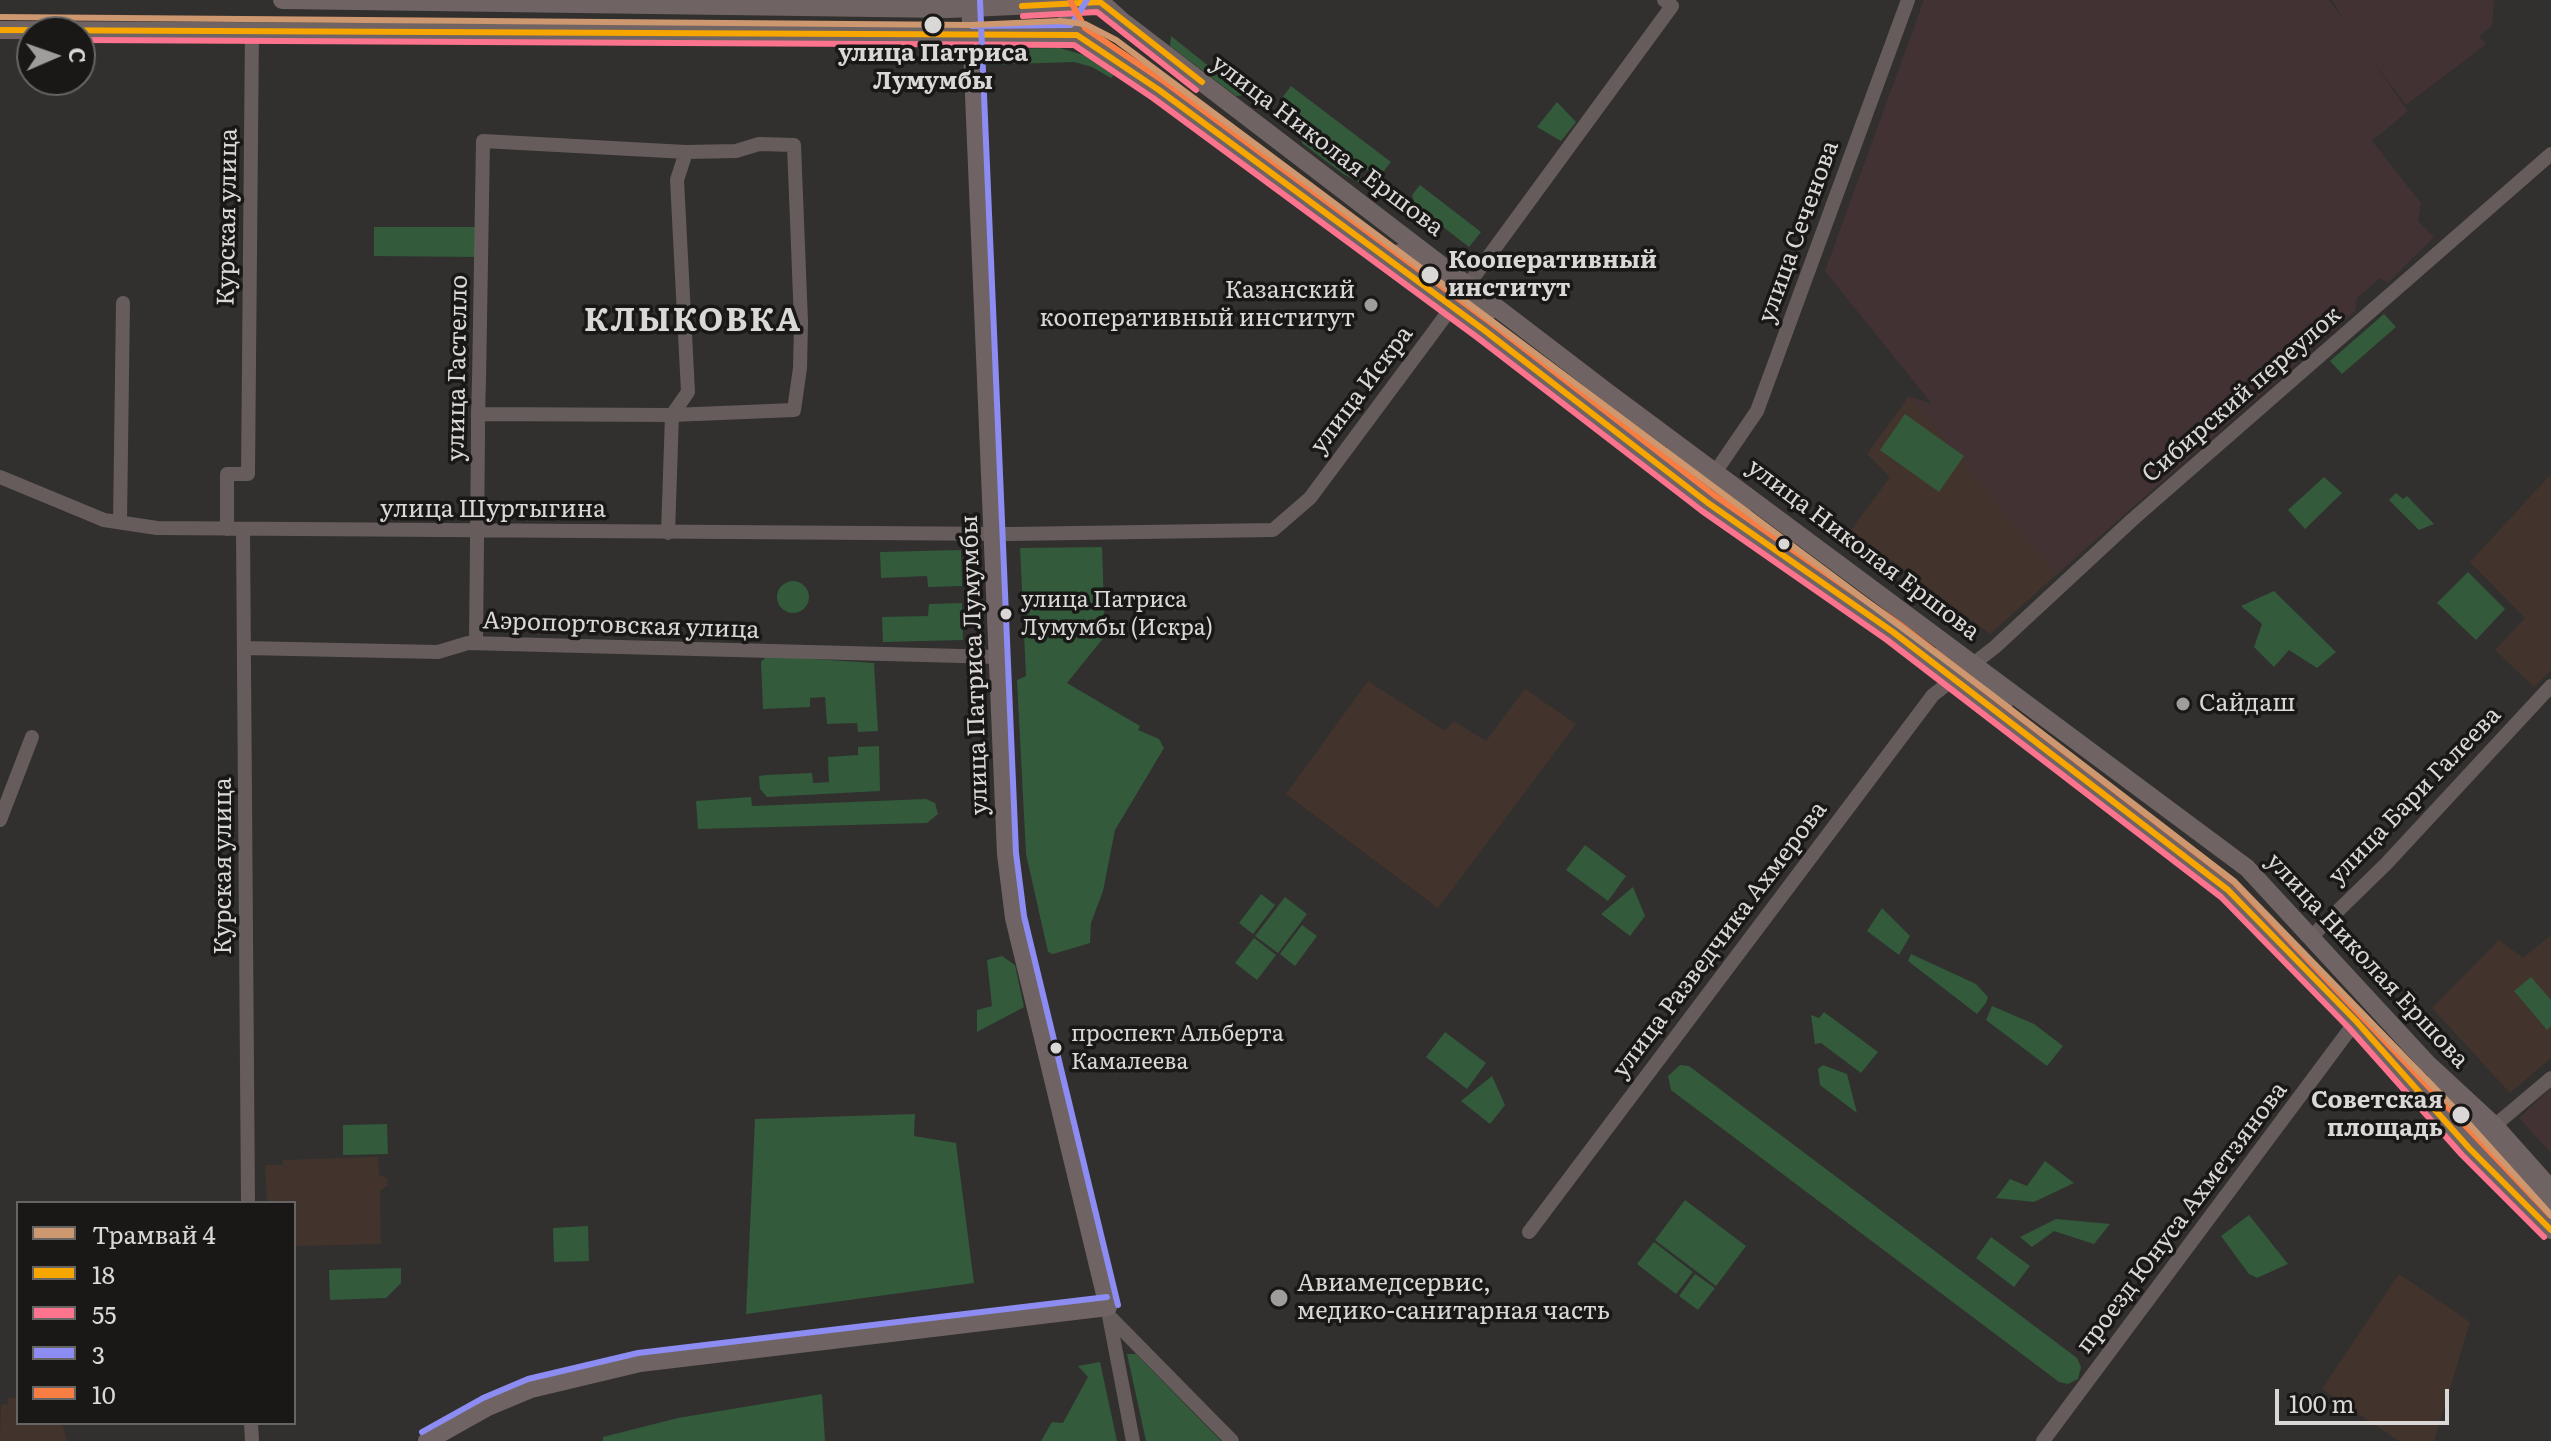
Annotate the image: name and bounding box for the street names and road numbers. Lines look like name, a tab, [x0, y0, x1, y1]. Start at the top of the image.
street label: улица Николая Ершова	[1205, 49, 1449, 243]
street label: Курская улица	[212, 128, 244, 306]
street label: улица Сеченова	[1753, 137, 1845, 327]
street label: улица Гастелло	[442, 274, 474, 462]
street label: Сибирский переулок	[2137, 301, 2347, 489]
street label: улица Искра	[1305, 320, 1419, 460]
street label: улица Николая Ершова	[1741, 453, 1985, 647]
street label: улица Шуртыгина	[380, 496, 606, 524]
street label: улица Патриса Лумумбы	[955, 514, 995, 816]
street label: Аэропортовская улица	[482, 607, 760, 645]
street label: улица Бари Галеева	[2323, 701, 2507, 891]
street label: Курская улица	[210, 777, 238, 955]
street label: улица Разведчика Ахмерова	[1607, 796, 1833, 1084]
street label: улица Николая Ершова	[2260, 847, 2474, 1075]
street label: проезд Юнуса Ахметзянова	[2070, 1076, 2294, 1360]

